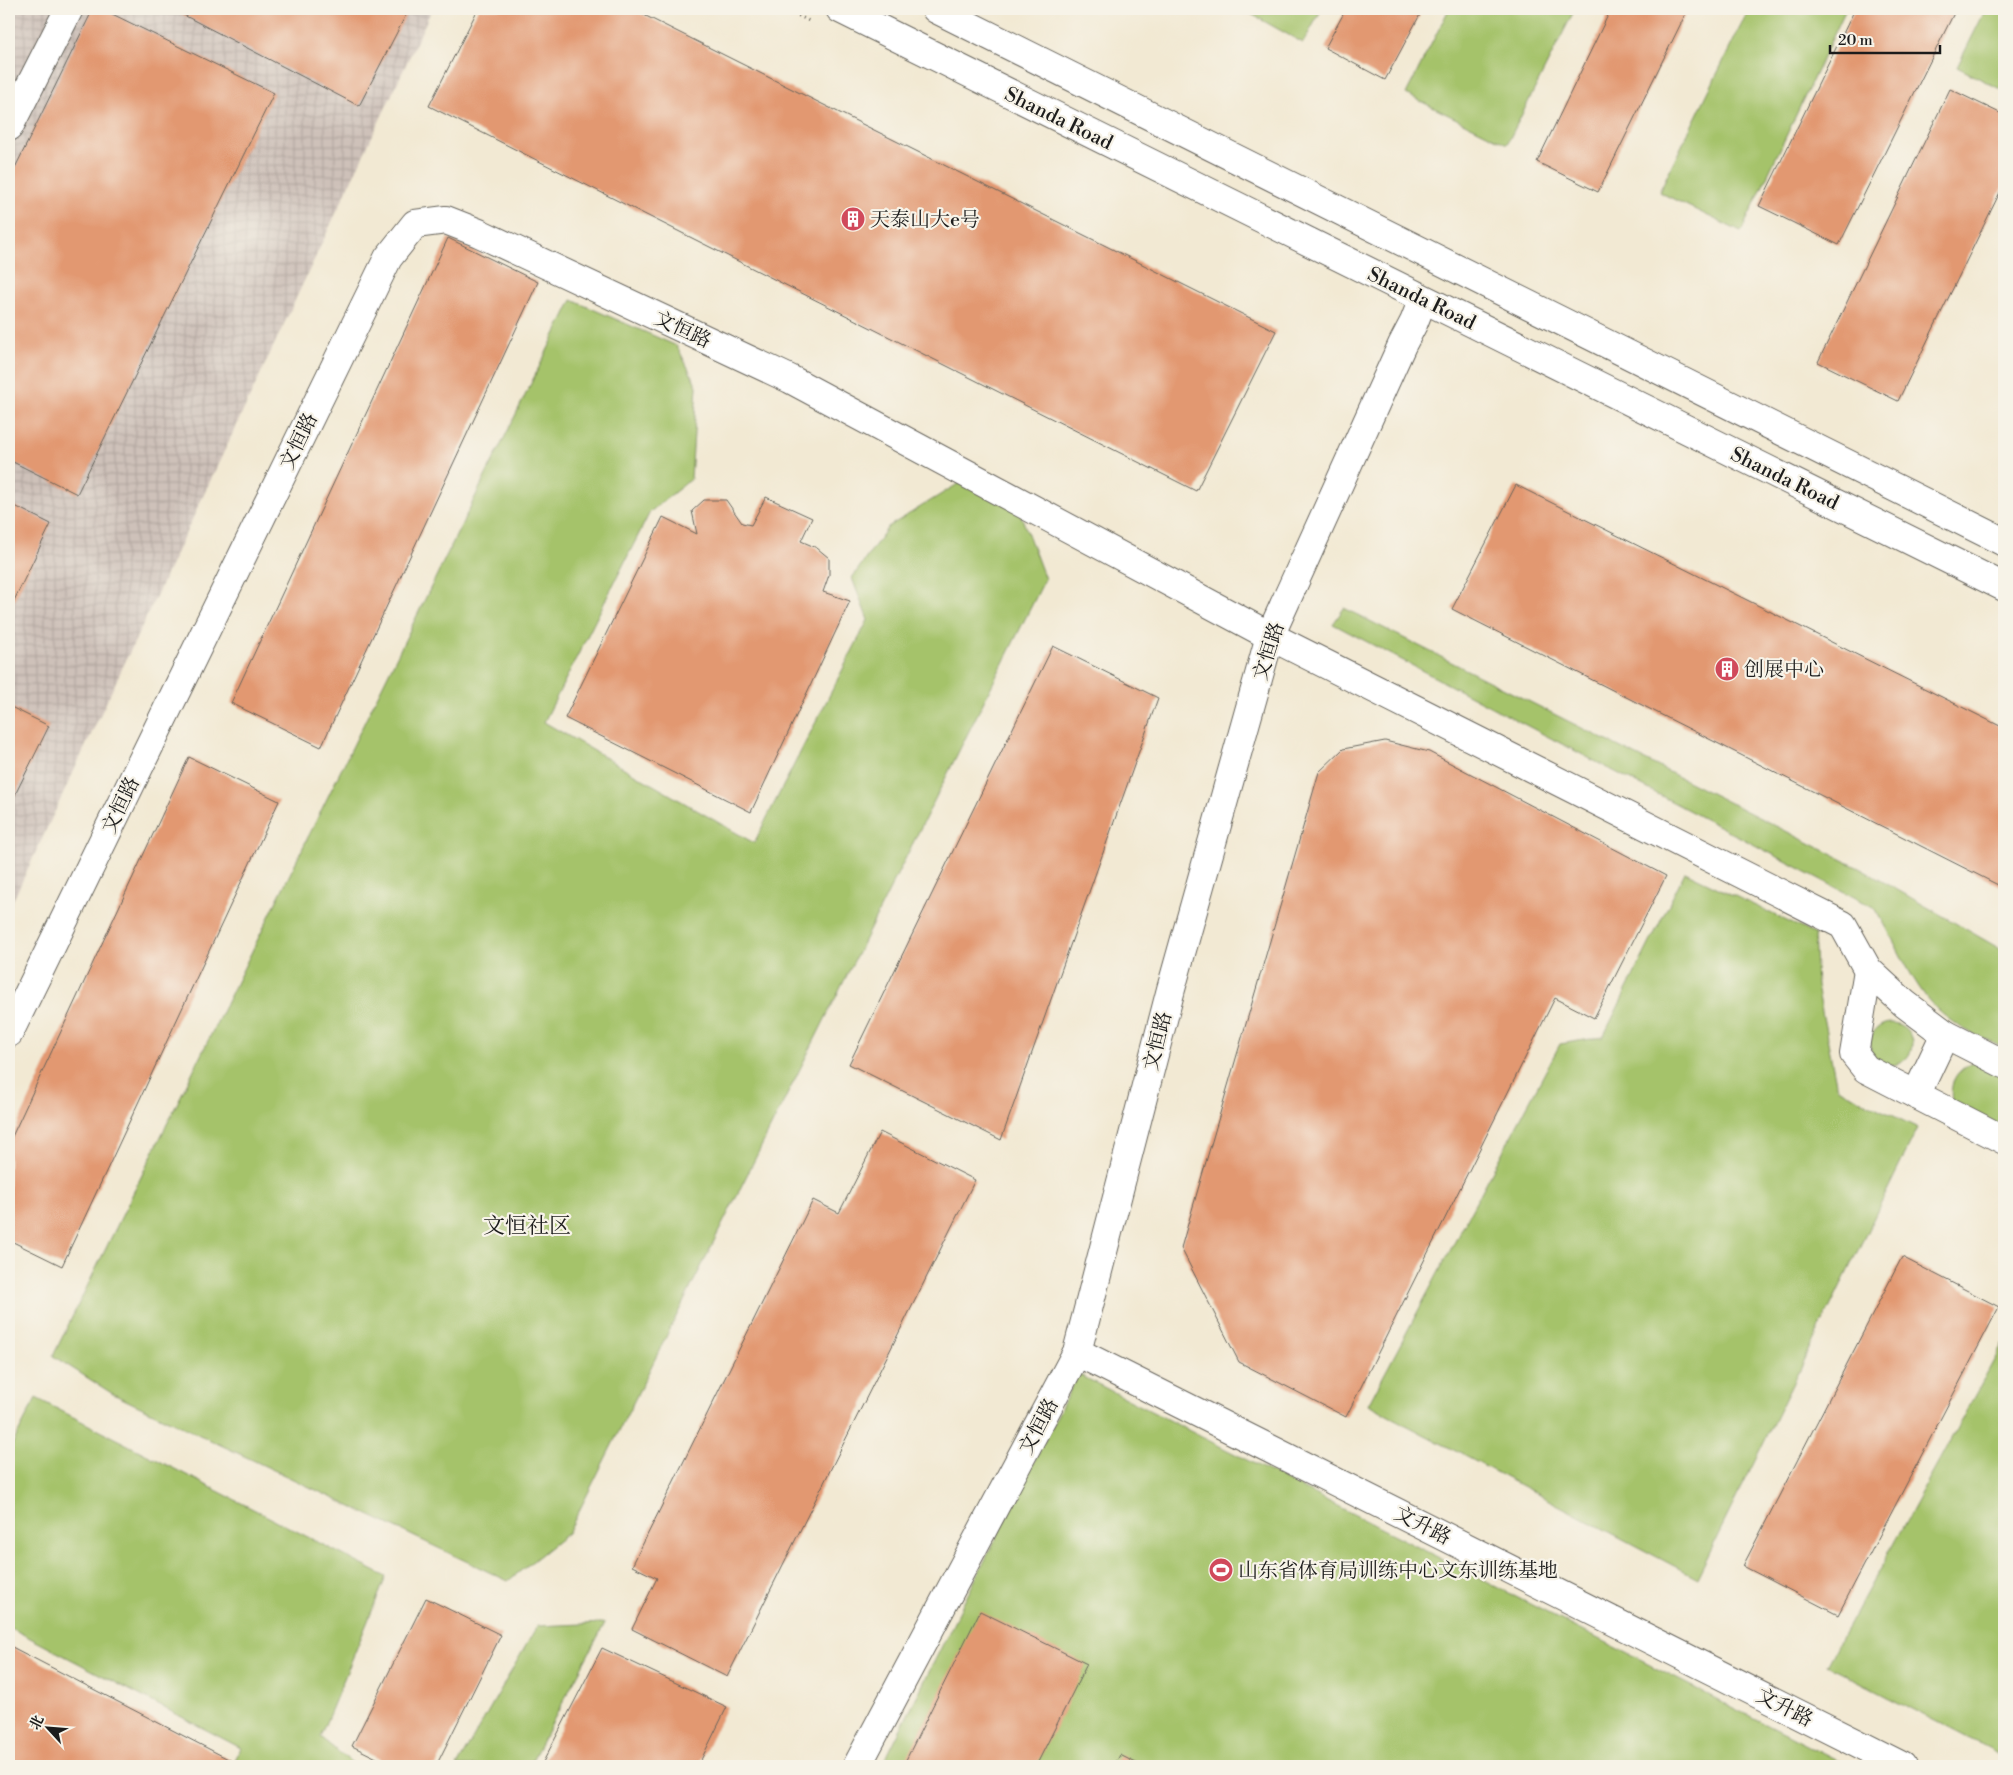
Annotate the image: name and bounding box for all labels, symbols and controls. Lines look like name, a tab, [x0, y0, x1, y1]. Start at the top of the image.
scale bar	[1830, 22, 1940, 54]
text: 20 m	[1838, 31, 1873, 50]
street label: Shanda Road	[1000, 82, 1117, 157]
building icon: 天泰山大e号	[840, 206, 866, 232]
place label: 天泰山大e号	[870, 208, 980, 233]
street label: Shanda Road	[1363, 262, 1480, 337]
street label: 文恒路	[650, 306, 715, 354]
street label: 文恒路	[275, 409, 324, 474]
street label: Shanda Road	[1726, 442, 1843, 517]
street label: 文恒路	[1248, 619, 1291, 684]
building icon: 创展中心	[1714, 656, 1740, 682]
place label: 创展中心	[1744, 658, 1824, 683]
street label: 文恒路	[97, 773, 146, 838]
street label: 文恒路	[1139, 1009, 1178, 1073]
district label: 文恒社区	[483, 1213, 571, 1240]
street label: 文恒路	[1014, 1394, 1064, 1459]
street label: 文升路	[1390, 1502, 1455, 1551]
sports icon: 山东省体育局训练中心文东训练基地	[1208, 1557, 1234, 1583]
place label: 山东省体育局训练中心文东训练基地	[1238, 1559, 1558, 1584]
street label: 文升路	[1752, 1684, 1817, 1733]
north arrow	[22, 1702, 72, 1752]
text: 北	[26, 1713, 48, 1733]

